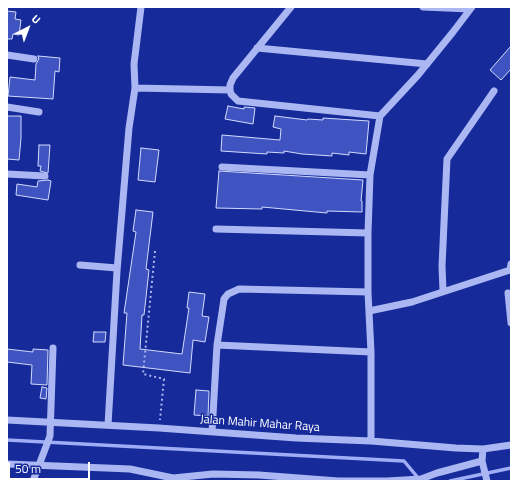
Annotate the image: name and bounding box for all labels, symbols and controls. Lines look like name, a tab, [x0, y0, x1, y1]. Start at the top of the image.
north arrow	[8, 8, 48, 48]
text: U	[28, 11, 44, 27]
street label: Jalan Mahir Mahar Raya	[200, 413, 320, 435]
scale bar	[10, 454, 92, 480]
text: 50 m	[15, 459, 41, 478]

